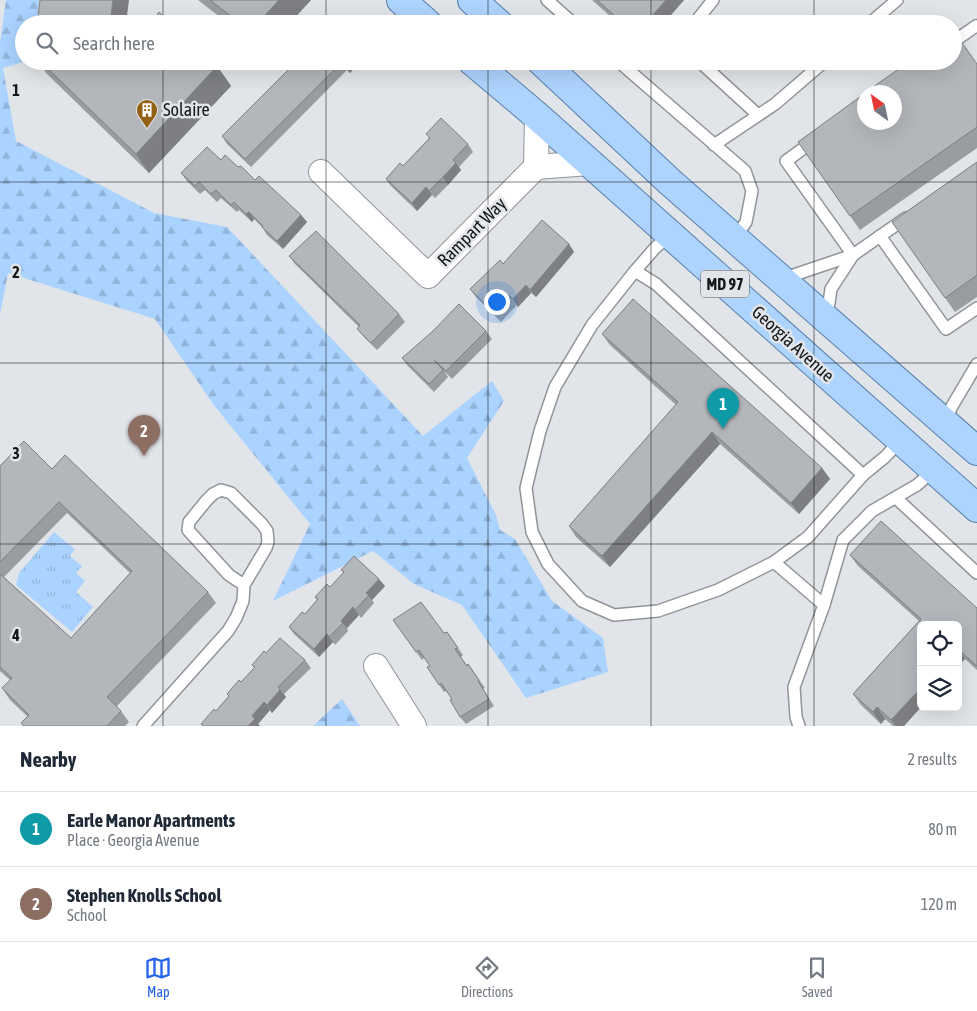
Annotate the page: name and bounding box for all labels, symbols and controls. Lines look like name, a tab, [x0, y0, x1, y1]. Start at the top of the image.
search box	[15, 15, 962, 70]
icon: search	[33, 29, 61, 57]
text: Search here	[73, 32, 155, 54]
text: 1	[12, 81, 20, 99]
north arrow	[857, 85, 902, 130]
building icon: Solaire	[135, 98, 159, 129]
place label: Solaire	[163, 99, 210, 120]
street label: Rampart Way	[433, 193, 510, 270]
text: 2	[12, 263, 20, 281]
road number: MD 97	[701, 270, 749, 298]
your location	[484, 289, 510, 315]
street label: Georgia Avenue	[748, 301, 839, 386]
pin: 1	[707, 388, 739, 429]
pin: 2	[128, 415, 160, 456]
text: 3	[12, 444, 20, 462]
map controls	[917, 621, 962, 711]
button: locate	[917, 621, 962, 666]
text: 4	[11, 626, 20, 644]
button: layers	[917, 666, 962, 711]
text: Nearby	[20, 747, 76, 771]
text: 2 results	[907, 750, 957, 768]
text: Earle Manor Apartments	[67, 809, 235, 831]
text: 1	[32, 820, 40, 838]
text: 80 m	[928, 820, 957, 838]
text: Place · Georgia Avenue	[67, 831, 199, 849]
text: Stephen Knolls School	[67, 884, 222, 906]
text: 2	[32, 895, 40, 913]
text: 120 m	[921, 895, 957, 913]
text: School	[67, 906, 107, 924]
tab: Map	[144, 954, 172, 1000]
tab: Directions	[461, 954, 513, 1000]
tab: Saved	[802, 954, 833, 1000]

